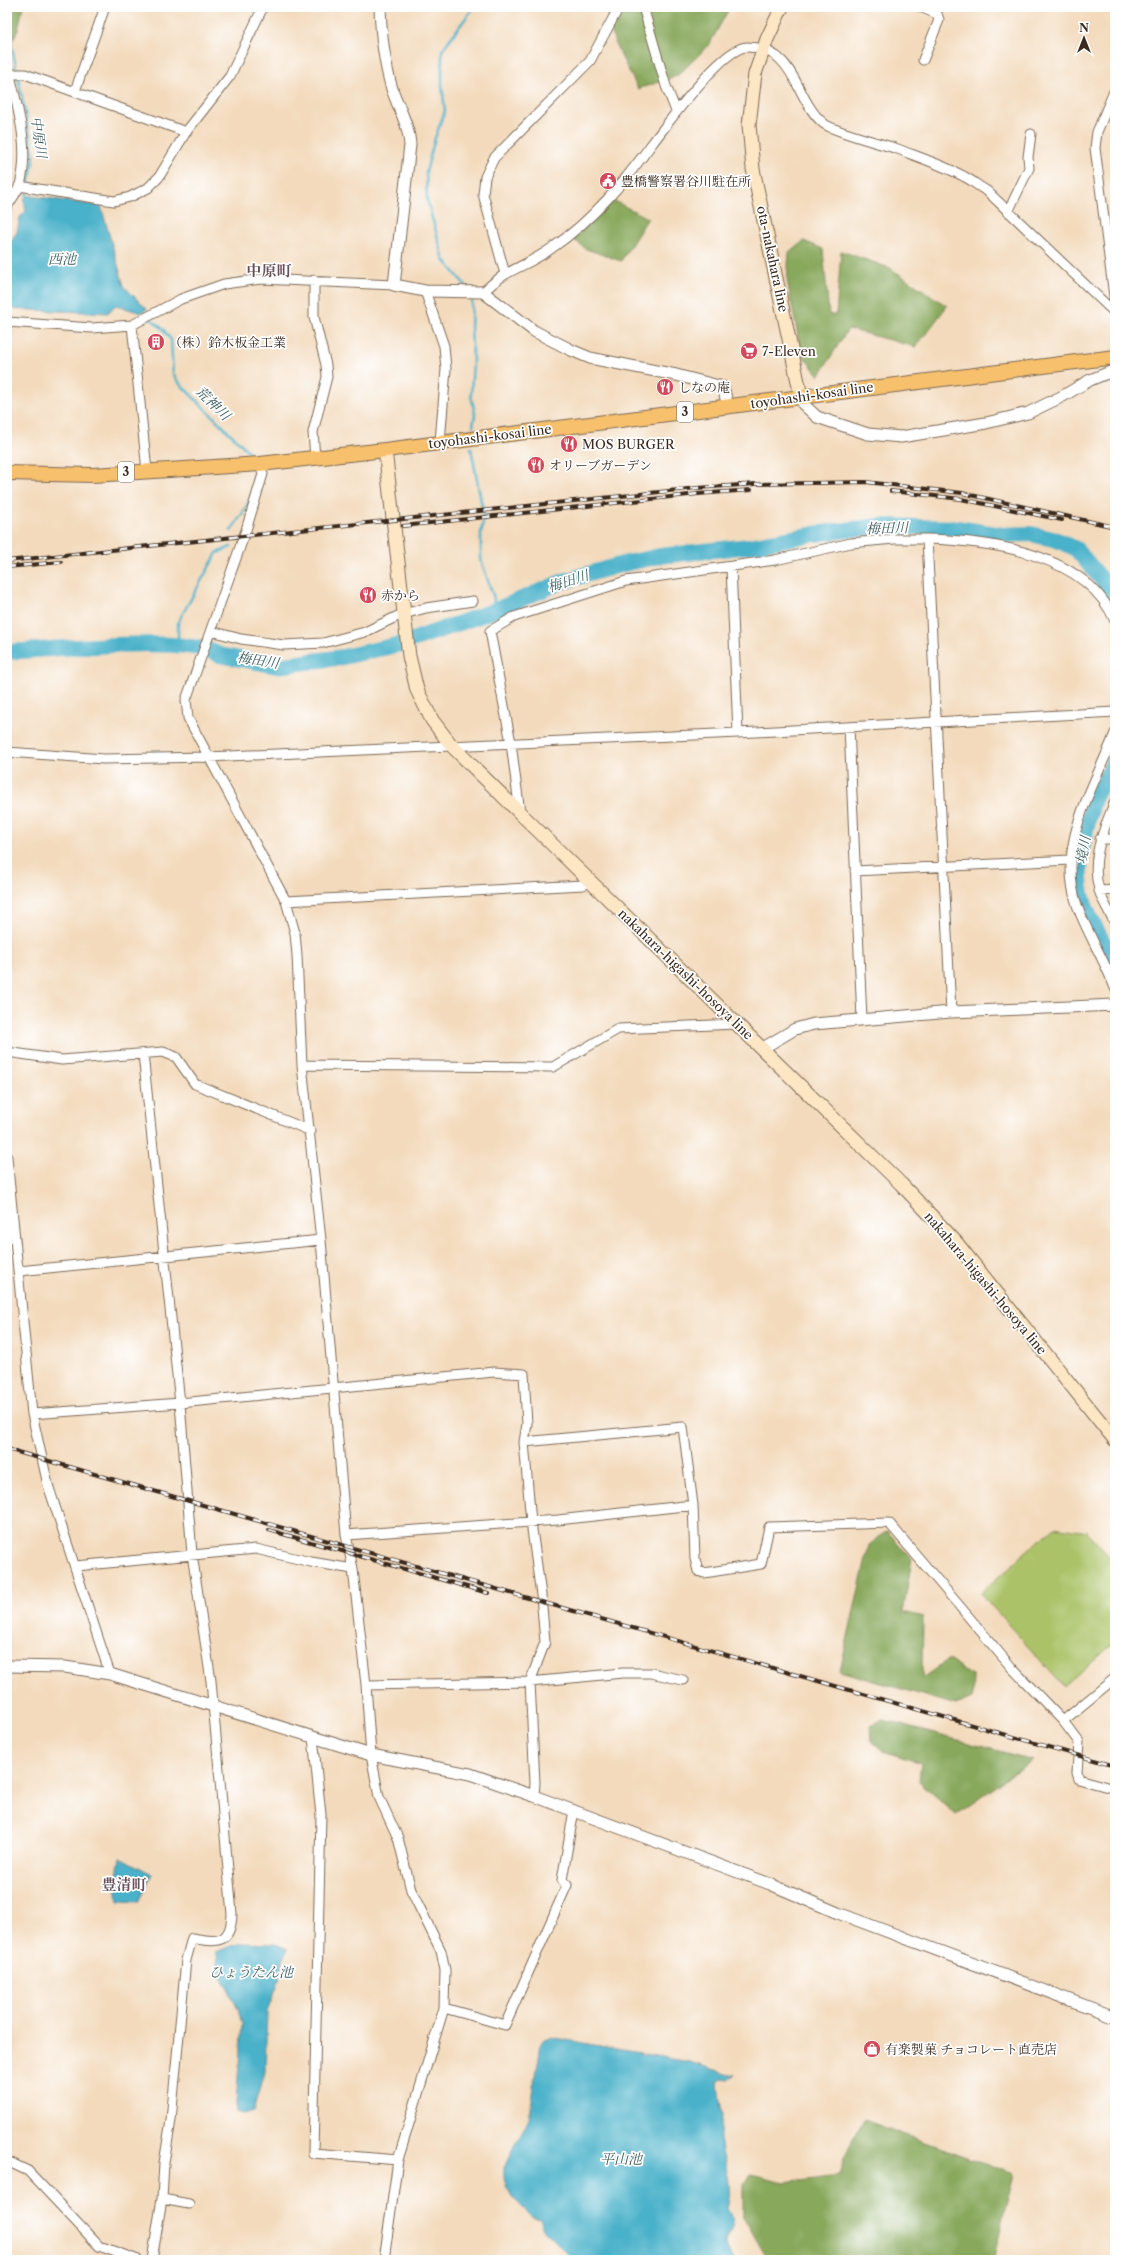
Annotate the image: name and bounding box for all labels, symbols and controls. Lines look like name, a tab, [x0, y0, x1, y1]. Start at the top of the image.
north arrow	[1064, 18, 1104, 58]
text: N	[1079, 21, 1089, 35]
water label: 中原川	[27, 115, 51, 161]
public building icon: 豊橋警察署谷川駐在所	[598, 171, 618, 191]
place label: 豊橋警察署谷川駐在所	[621, 173, 751, 189]
street label: ota-nakahara line	[754, 204, 792, 314]
water label: 西池	[48, 250, 78, 268]
district label: 中原町	[246, 261, 292, 280]
building icon: （株）鈴木板金工業	[146, 332, 166, 352]
place label: （株）鈴木板金工業	[169, 334, 286, 350]
supermarket icon: 7-Eleven	[739, 341, 759, 361]
place label: 7-Eleven	[762, 343, 816, 359]
restaurant icon: しなの庵	[655, 377, 675, 397]
street label: toyohashi-kosai line	[750, 378, 874, 412]
place label: しなの庵	[678, 379, 730, 395]
water label: 荒神川	[192, 382, 236, 425]
road number: 3	[677, 402, 693, 422]
street label: toyohashi-kosai line	[428, 421, 552, 451]
restaurant icon: MOS BURGER	[559, 434, 579, 454]
place label: MOS BURGER	[582, 436, 676, 452]
restaurant icon: オリーブガーデン	[526, 455, 546, 475]
place label: オリーブガーデン	[549, 457, 652, 473]
road number: 3	[118, 462, 134, 482]
water label: 梅田川	[866, 518, 910, 538]
water label: 梅田川	[545, 565, 593, 596]
restaurant icon: 赤から	[358, 585, 378, 605]
place label: 赤から	[381, 587, 420, 603]
water label: 梅田川	[236, 648, 282, 672]
water label: 境川	[1072, 833, 1095, 865]
street label: nakahara-higashi-hosoya line	[615, 905, 757, 1043]
street label: nakahara-higashi-hosoya line	[922, 1208, 1050, 1358]
district label: 豊清町	[101, 1875, 147, 1894]
water label: ひょうたん池	[209, 1963, 295, 1981]
shop icon: 有楽製菓 チョコレート直売店	[862, 2039, 882, 2059]
place label: 有楽製菓 チョコレート直売店	[885, 2041, 1057, 2057]
water label: 平山池	[600, 2150, 644, 2168]

